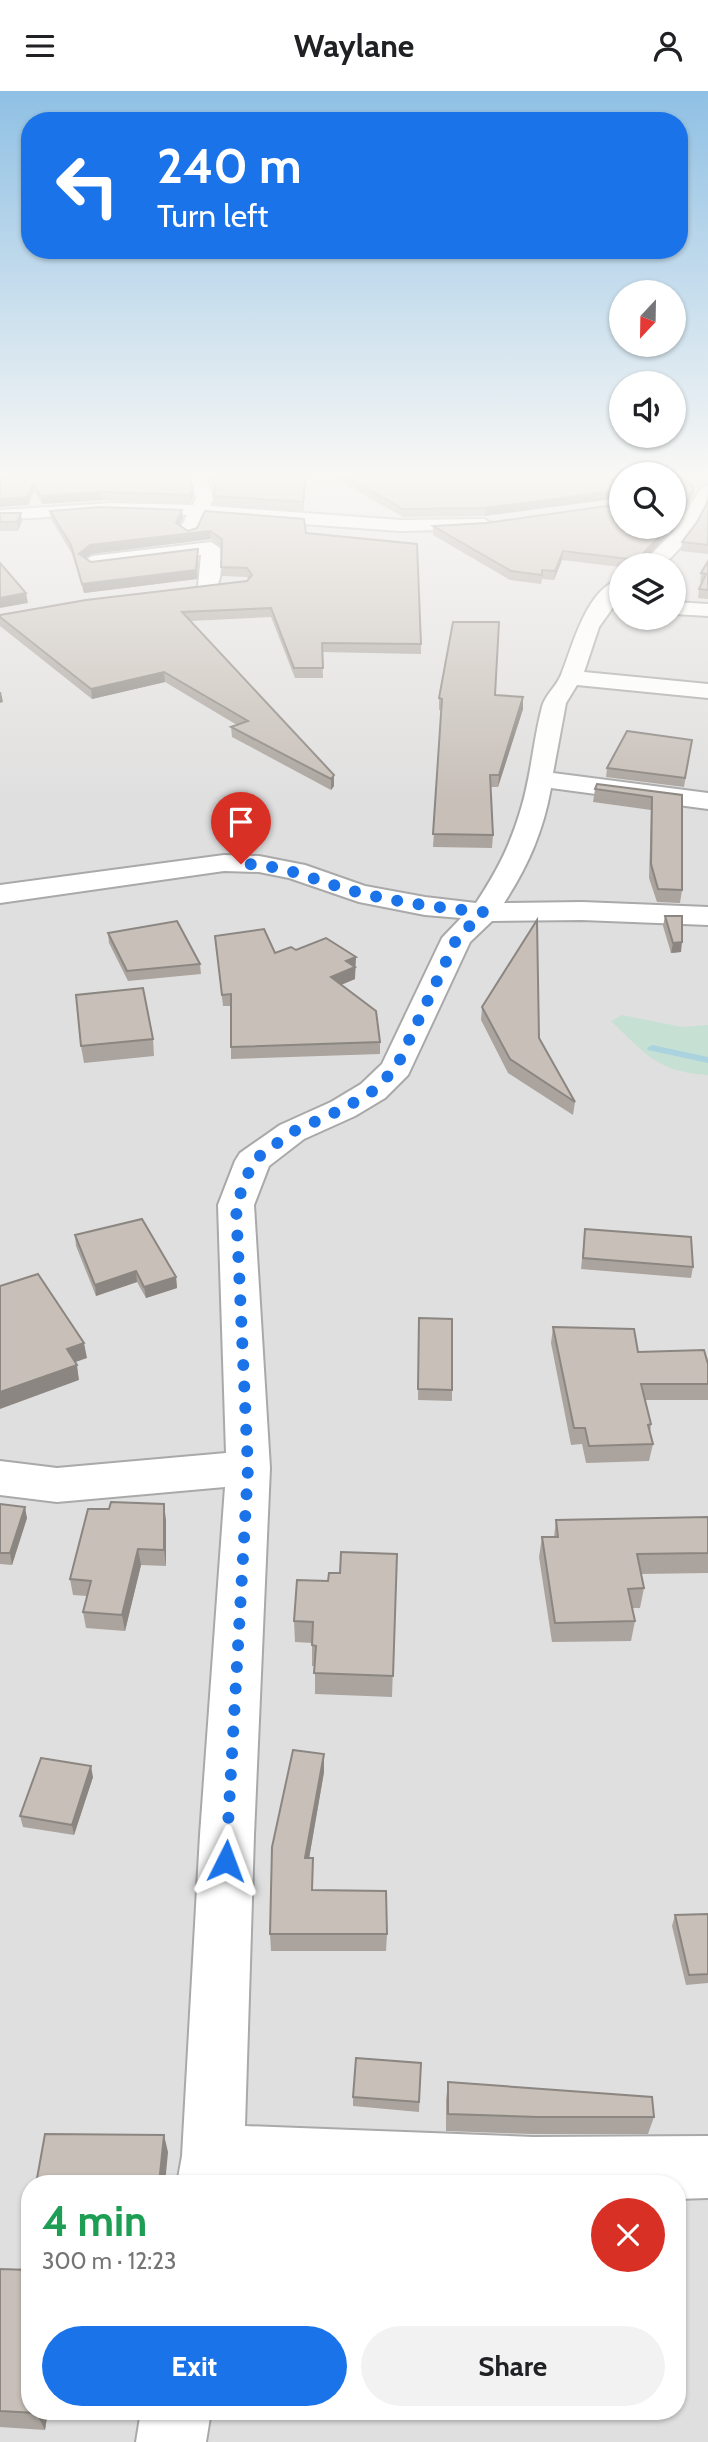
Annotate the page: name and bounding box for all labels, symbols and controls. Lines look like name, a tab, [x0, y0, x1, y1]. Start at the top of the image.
text: Waylane	[294, 26, 414, 65]
icon: menu	[21, 27, 59, 65]
icon: person	[649, 27, 687, 65]
text: 240 m	[157, 136, 302, 195]
icon: left	[42, 140, 133, 231]
text: Turn left	[157, 196, 268, 235]
north arrow	[609, 280, 686, 357]
map controls	[609, 280, 686, 630]
button: sound	[609, 371, 686, 448]
button: search	[609, 462, 686, 539]
button: layers	[609, 553, 686, 630]
pin	[211, 792, 271, 864]
icon: arrive	[222, 803, 260, 841]
position arrow	[189, 1824, 263, 1898]
text: 4 min	[42, 2195, 147, 2247]
button: close	[591, 2198, 665, 2272]
text: 300 m · 12:23	[42, 2247, 177, 2275]
button: Exit	[42, 2326, 347, 2406]
button: Share	[361, 2326, 665, 2406]

